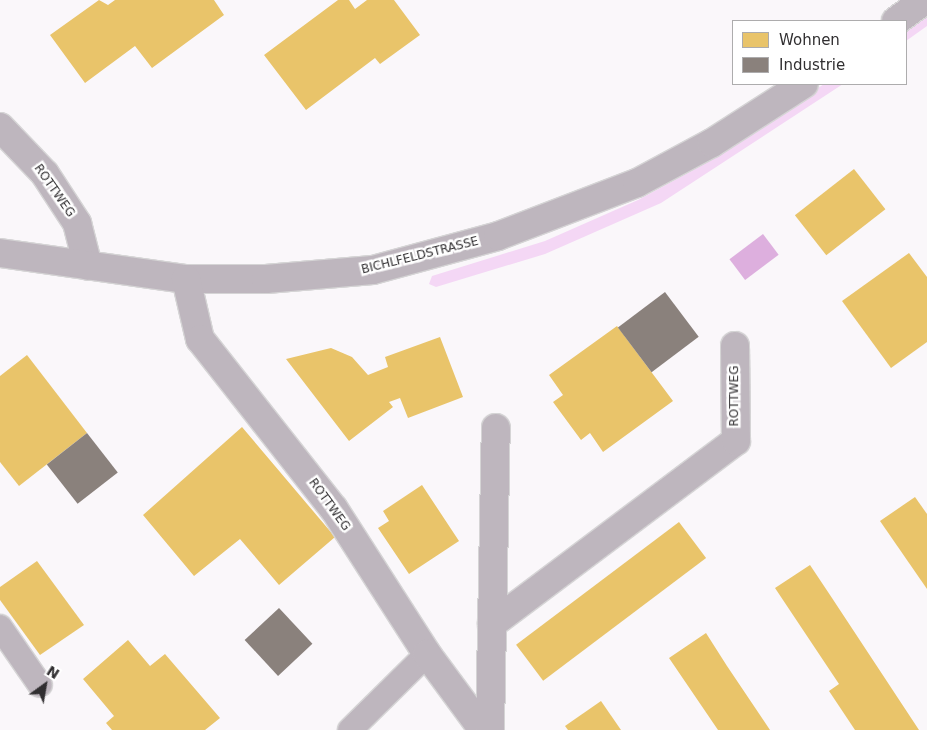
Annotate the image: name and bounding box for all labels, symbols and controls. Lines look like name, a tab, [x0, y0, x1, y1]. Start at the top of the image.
legend	[732, 20, 907, 85]
text: Wohnen	[779, 31, 840, 49]
text: Industrie	[779, 56, 845, 74]
street label: ROTTWEG	[31, 162, 77, 220]
street label: BICHLFELDSTRASSE	[360, 234, 480, 278]
street label: ROTTWEG	[728, 366, 742, 426]
street label: ROTTWEG	[305, 476, 353, 534]
north arrow	[20, 660, 70, 710]
text: N	[44, 662, 62, 682]

